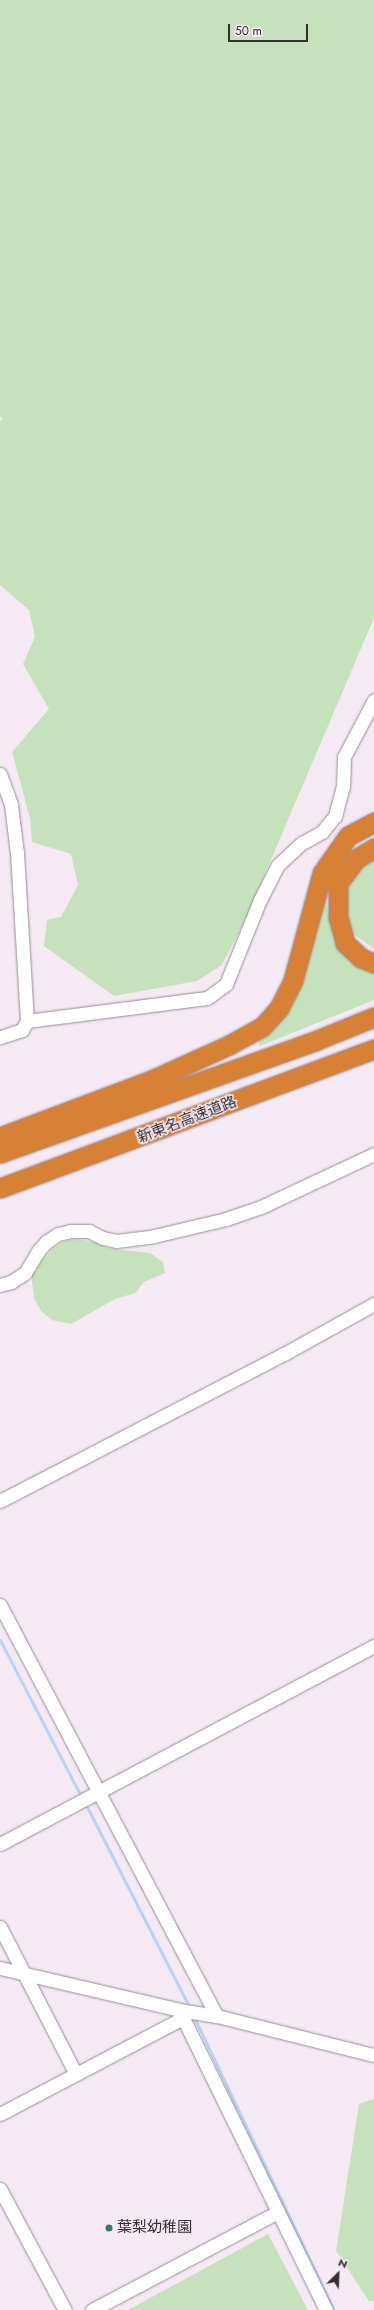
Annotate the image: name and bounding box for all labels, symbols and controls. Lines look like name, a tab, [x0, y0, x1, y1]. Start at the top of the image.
scale bar	[230, 16, 310, 42]
text: 50 m	[235, 22, 262, 40]
street label: 新東名高速道路	[135, 1093, 239, 1147]
place label: 葉梨幼稚園	[117, 2219, 192, 2237]
marker: 葉梨幼稚園	[104, 2223, 114, 2233]
north arrow	[318, 2254, 358, 2294]
text: N	[336, 2254, 350, 2272]

